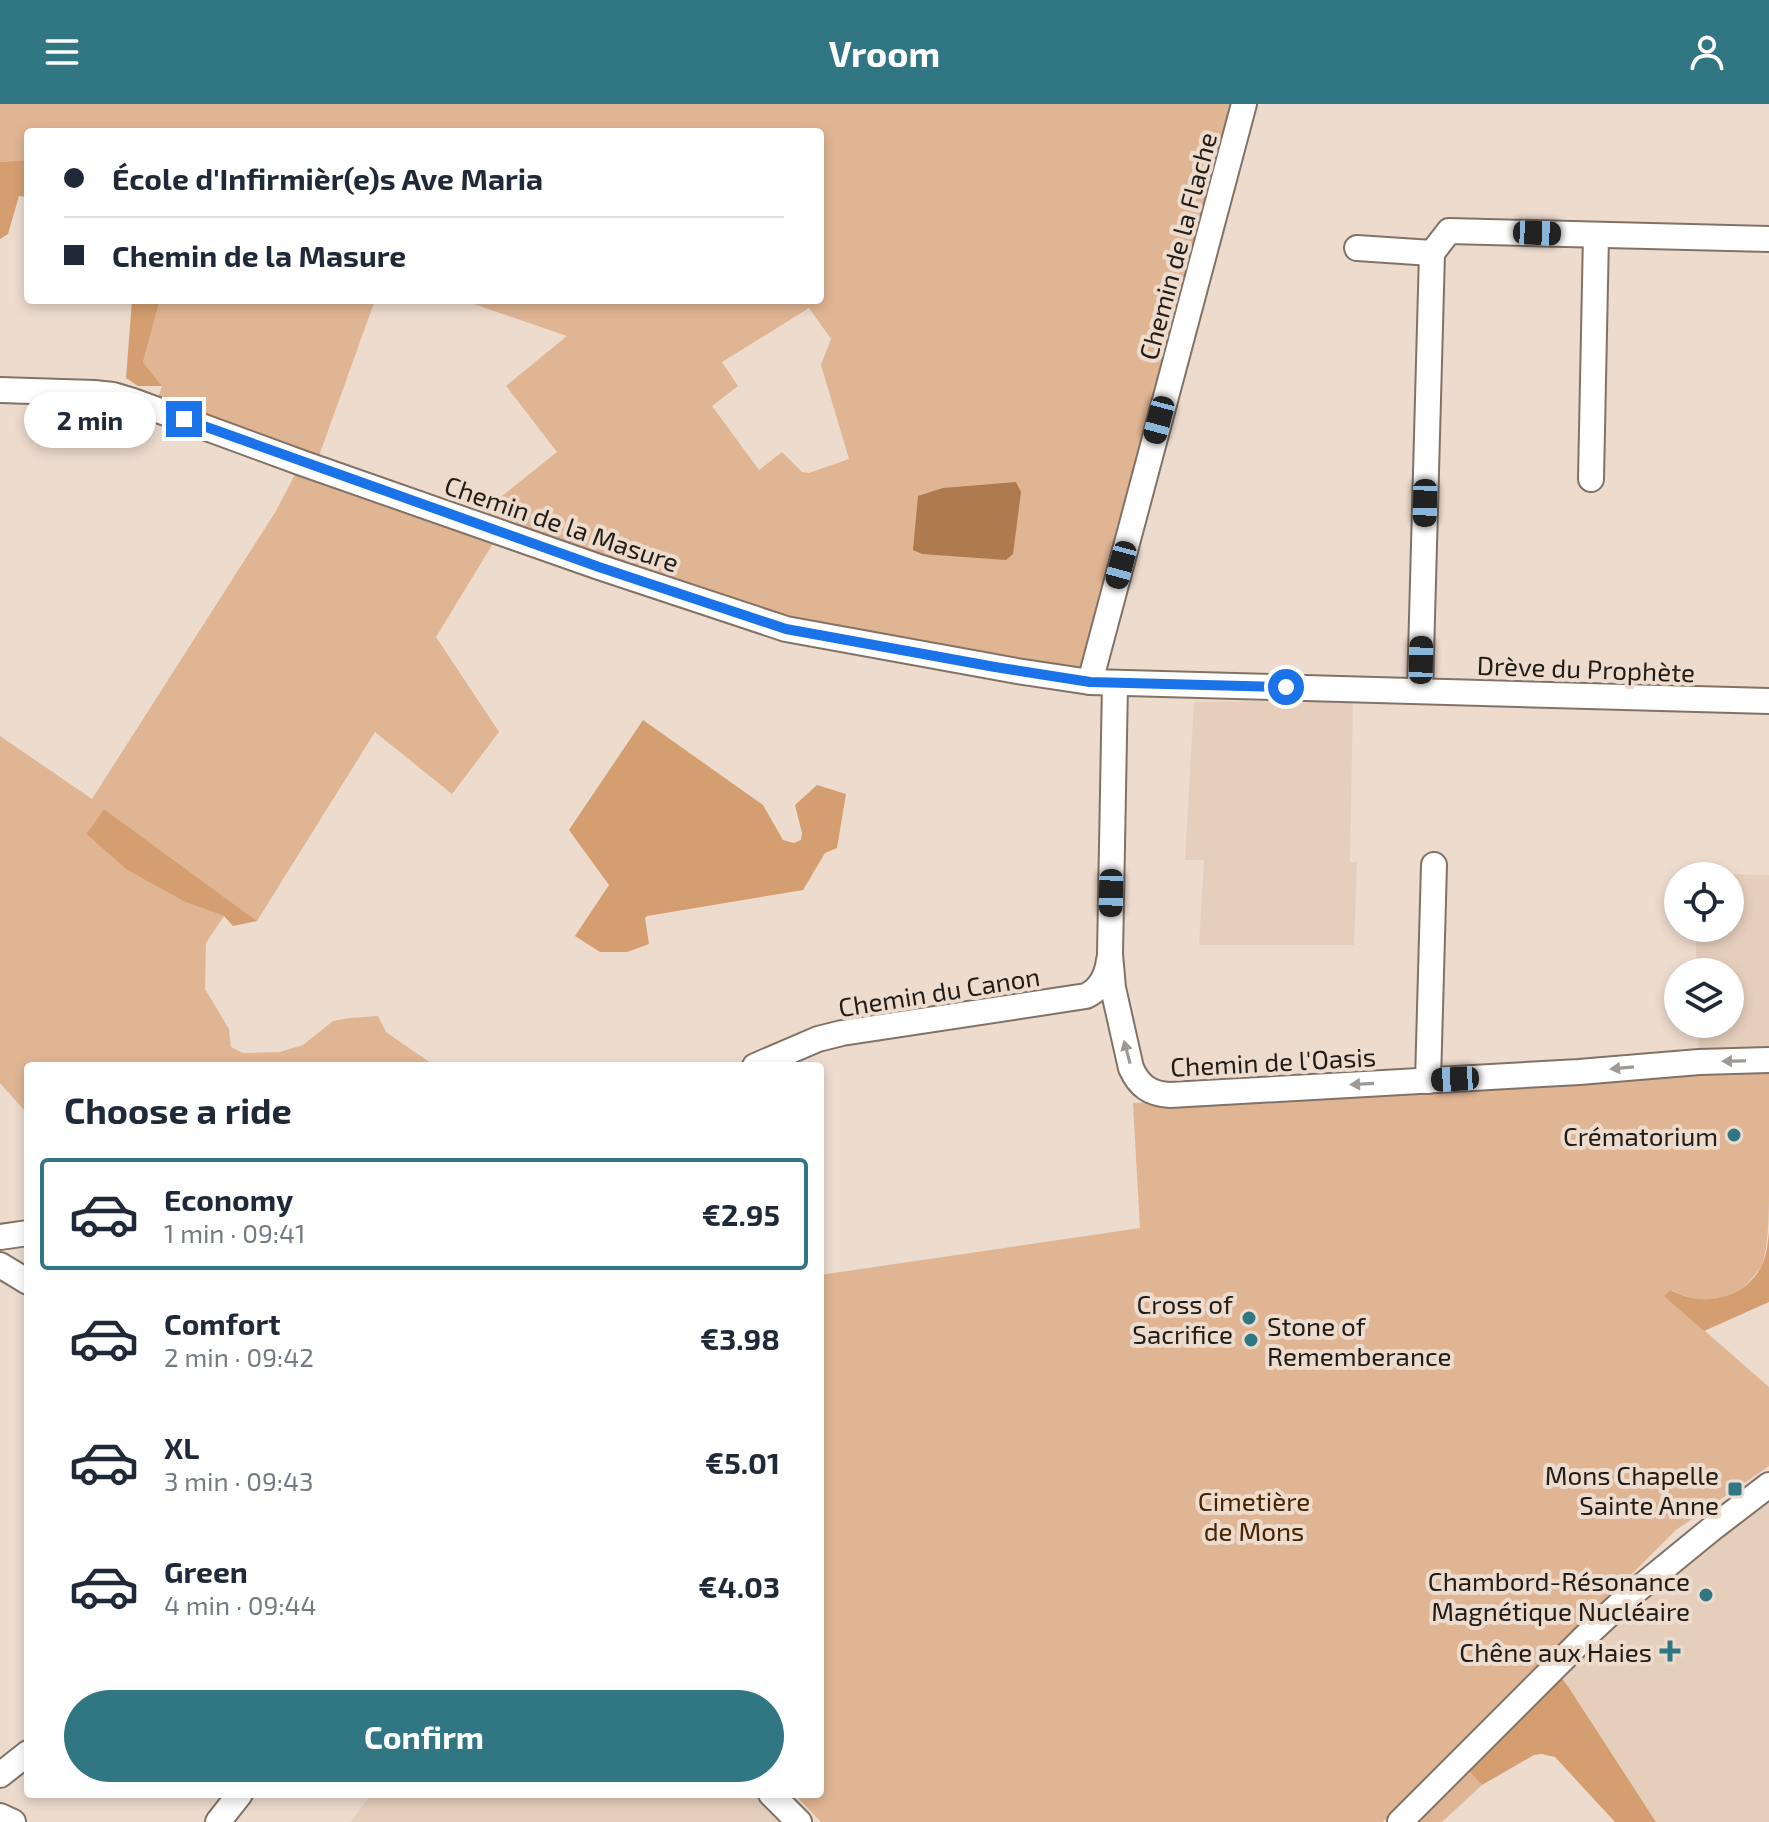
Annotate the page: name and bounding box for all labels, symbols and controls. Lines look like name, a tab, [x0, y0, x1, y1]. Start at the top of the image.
icon: menu	[40, 30, 84, 74]
icon: person	[1685, 30, 1729, 74]
text: Vroom	[829, 31, 940, 74]
street label: Chemin de la Flache	[1132, 129, 1222, 363]
text: École d'Infirmièr(e)s Ave Maria	[112, 160, 543, 196]
car	[1513, 220, 1561, 246]
text: Chemin de la Masure	[112, 237, 406, 273]
callout: 2 min	[24, 391, 156, 447]
car	[1141, 394, 1177, 446]
route end	[166, 401, 202, 437]
text: 2 min	[57, 404, 123, 435]
street label: Chemin de la Masure	[441, 468, 683, 578]
car	[1413, 479, 1437, 527]
car	[1103, 539, 1139, 591]
car	[1409, 636, 1433, 684]
street label: Drève du Prophète	[1476, 649, 1696, 687]
route start	[1268, 669, 1304, 705]
map controls	[1664, 862, 1744, 1038]
button: locate	[1664, 862, 1744, 942]
car	[1099, 869, 1123, 917]
button: layers	[1664, 958, 1744, 1038]
street label: Chemin du Canon	[836, 960, 1042, 1022]
one-way arrow	[1121, 1040, 1133, 1065]
street label: Chemin de l'Oasis	[1169, 1040, 1377, 1082]
one-way arrow	[1721, 1054, 1746, 1067]
one-way arrow	[1609, 1062, 1634, 1075]
car	[1430, 1066, 1480, 1092]
one-way arrow	[1349, 1078, 1374, 1091]
text: Choose a ride	[64, 1088, 292, 1131]
place label: Crématorium	[1563, 1120, 1718, 1151]
marker: Crématorium	[1725, 1126, 1743, 1144]
icon: car	[68, 1178, 140, 1250]
text: Economy	[164, 1181, 293, 1217]
text: €2.95	[702, 1196, 780, 1232]
text: 1 min · 09:41	[164, 1217, 305, 1248]
place label: Cross of Sacrifice	[1132, 1288, 1234, 1349]
icon: car	[68, 1302, 140, 1374]
text: Comfort	[164, 1305, 281, 1341]
marker: Cross of Sacrifice	[1240, 1309, 1258, 1327]
place label: Stone of Rememberance	[1267, 1310, 1451, 1371]
text: €3.98	[700, 1320, 780, 1356]
marker: Stone of Rememberance	[1242, 1331, 1260, 1349]
text: 2 min · 09:42	[164, 1341, 314, 1372]
icon: car	[68, 1426, 140, 1498]
text: XL	[164, 1429, 199, 1465]
text: €5.01	[705, 1444, 780, 1480]
place label: Mons Chapelle Sainte Anne	[1545, 1459, 1719, 1520]
text: 3 min · 09:43	[164, 1465, 313, 1496]
marker: Mons Chapelle Sainte Anne	[1726, 1480, 1744, 1498]
park label: Cimetière de Mons	[1198, 1485, 1310, 1546]
icon: car	[68, 1550, 140, 1622]
text: Green	[164, 1553, 248, 1589]
place label: Chambord-Résonance Magnétique Nucléaire	[1428, 1565, 1690, 1626]
text: €4.03	[698, 1568, 780, 1604]
marker: Chambord-Résonance Magnétique Nucléaire	[1697, 1586, 1715, 1604]
text: 4 min · 09:44	[164, 1589, 317, 1620]
place label: Chêne aux Haies	[1459, 1636, 1652, 1667]
marker: Chêne aux Haies	[1659, 1640, 1681, 1662]
button: Confirm	[64, 1690, 784, 1782]

